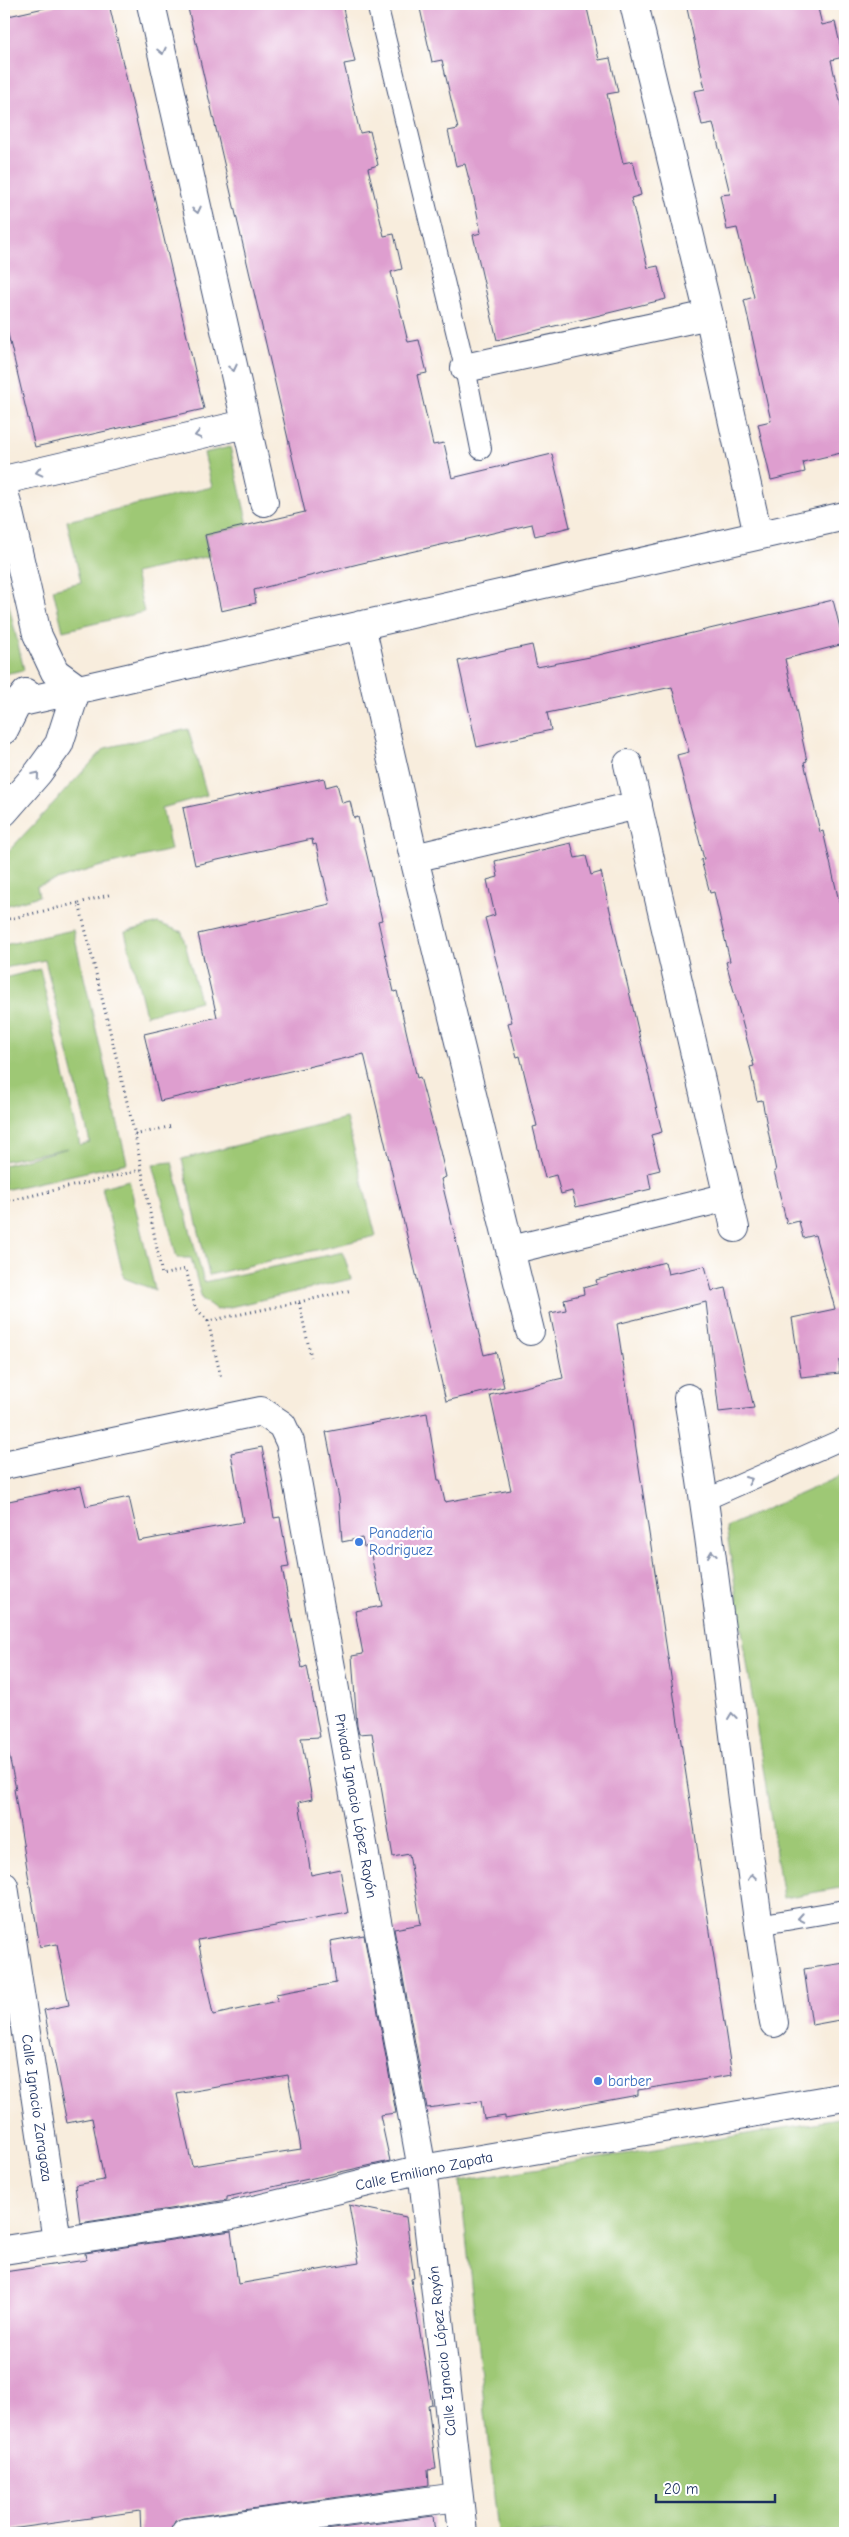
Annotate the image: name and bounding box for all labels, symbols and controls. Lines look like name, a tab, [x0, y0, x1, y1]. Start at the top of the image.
one-way arrow	[156, 47, 167, 56]
one-way arrow	[191, 205, 202, 214]
one-way arrow	[227, 364, 238, 373]
one-way arrow	[193, 429, 202, 440]
one-way arrow	[35, 466, 44, 477]
one-way arrow	[30, 772, 39, 781]
one-way arrow	[744, 1475, 753, 1486]
place label: Panaderia Rodriguez	[369, 1524, 433, 1559]
marker: Panaderia Rodriguez	[353, 1536, 365, 1548]
one-way arrow	[707, 1550, 718, 1558]
one-way arrow	[727, 1711, 738, 1719]
street label: Privada Ignacio López Rayón	[331, 1712, 381, 1900]
one-way arrow	[747, 1873, 758, 1881]
one-way arrow	[797, 1912, 806, 1922]
street label: Calle Ignacio Zaragoza	[18, 2033, 56, 2183]
place label: barber	[608, 2072, 651, 2090]
marker: barber	[592, 2075, 604, 2087]
street label: Calle Emiliano Zapata	[353, 2148, 495, 2194]
street label: Calle Ignacio López Rayón	[424, 2265, 460, 2437]
scale bar	[656, 2472, 775, 2504]
text: 20 m	[664, 2480, 698, 2498]

